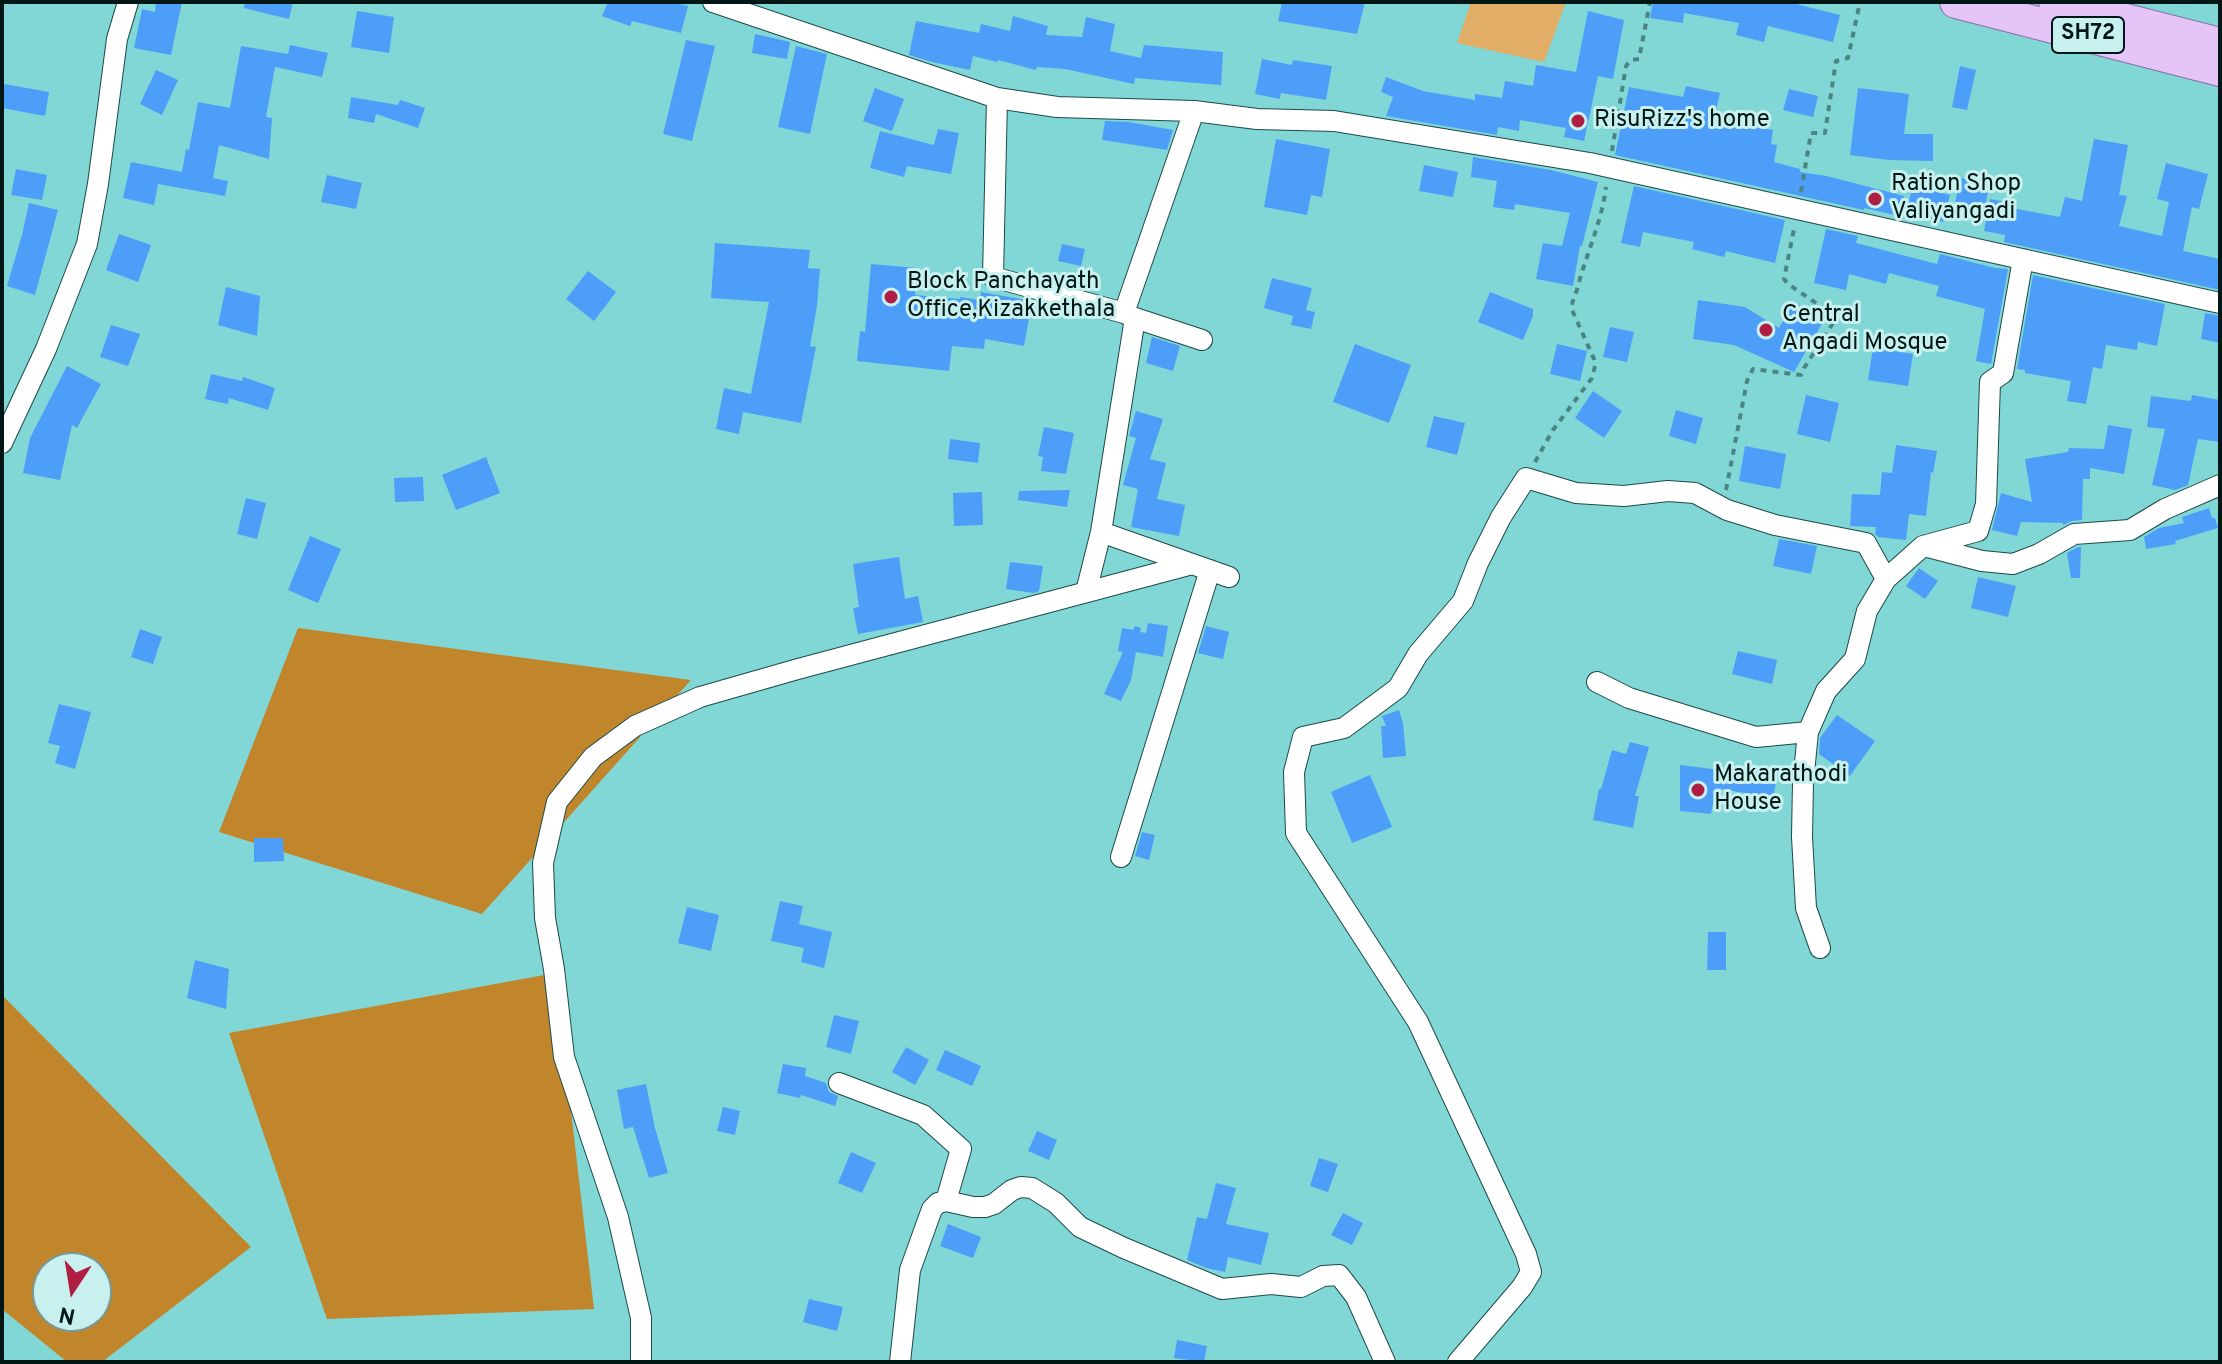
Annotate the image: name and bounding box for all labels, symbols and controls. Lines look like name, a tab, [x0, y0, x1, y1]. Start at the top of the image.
road number: SH72	[2052, 17, 2124, 53]
place label: RisuRizz's home	[1594, 107, 1770, 135]
marker: RisuRizz's home	[1569, 112, 1587, 130]
place label: Ration Shop Valiyangadi	[1891, 171, 2021, 227]
marker: Ration Shop Valiyangadi	[1866, 190, 1884, 208]
place label: Block Panchayath Office,Kizakkethala	[907, 269, 1115, 325]
marker: Block Panchayath Office,Kizakkethala	[882, 288, 900, 306]
place label: Central Angadi Mosque	[1782, 302, 1947, 358]
marker: Central Angadi Mosque	[1757, 321, 1775, 339]
place label: Makarathodi House	[1714, 762, 1847, 818]
marker: Makarathodi House	[1689, 781, 1707, 799]
north arrow	[32, 1252, 112, 1332]
text: N	[57, 1299, 78, 1329]

